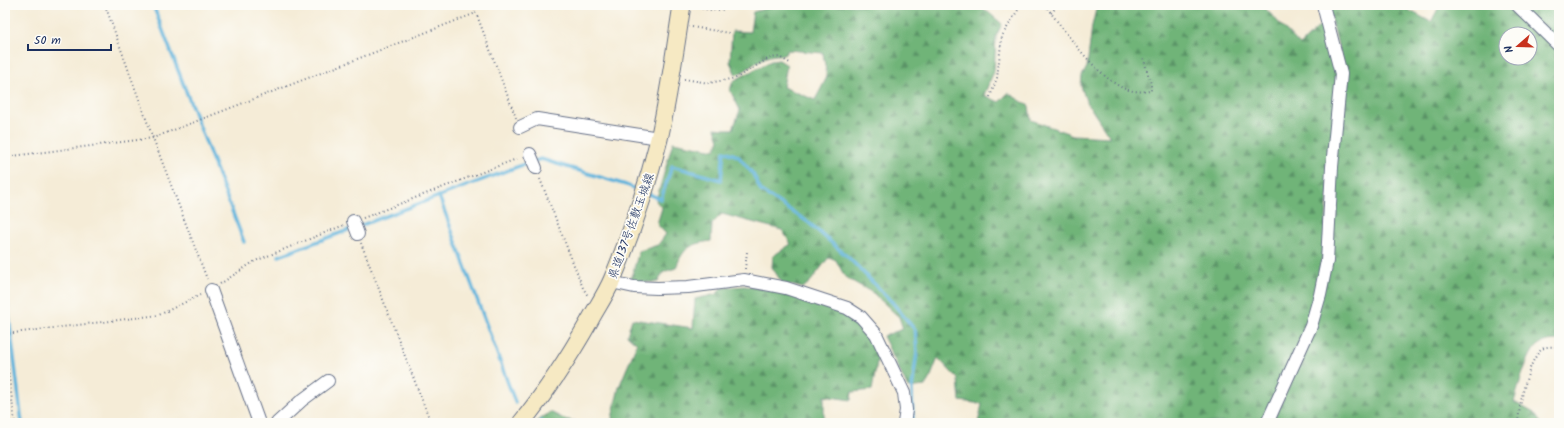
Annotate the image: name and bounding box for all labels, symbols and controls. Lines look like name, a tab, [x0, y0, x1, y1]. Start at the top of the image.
scale bar	[28, 26, 111, 52]
north arrow	[1498, 26, 1538, 66]
text: 50 m	[34, 31, 61, 50]
text: N	[1500, 43, 1519, 55]
street label: 県道137号佐敷玉城線	[603, 170, 660, 282]

